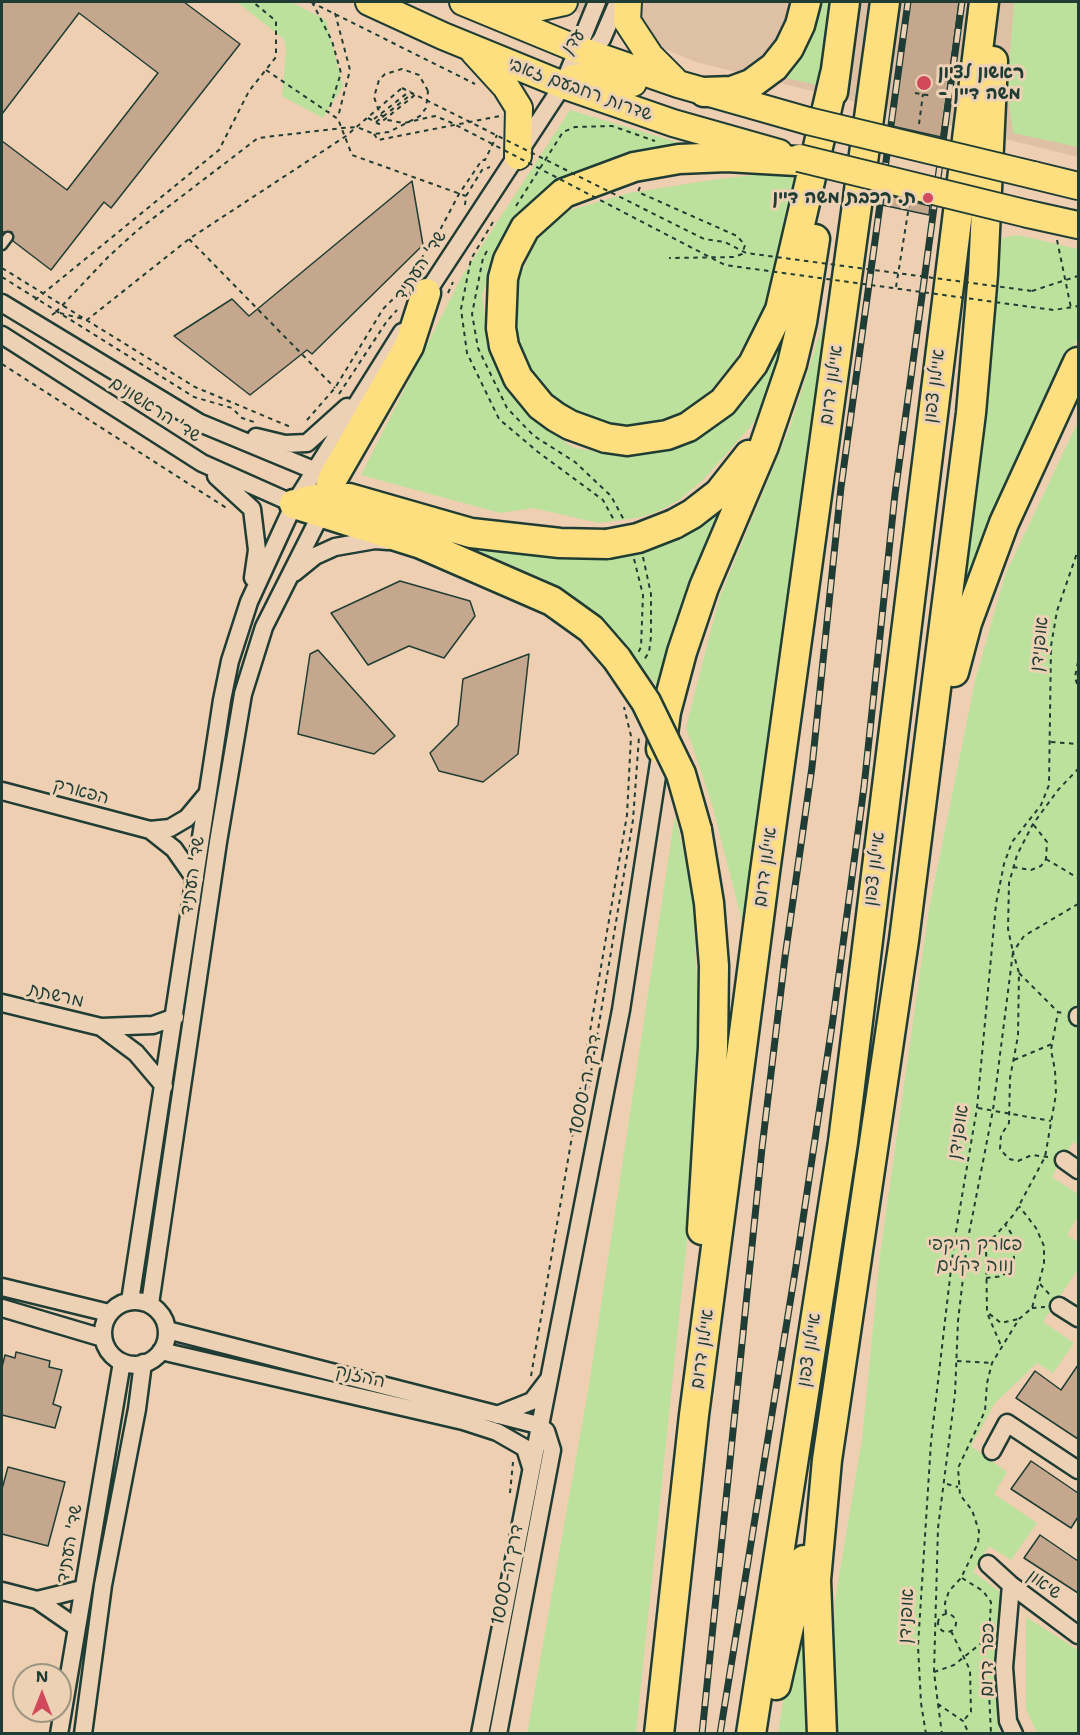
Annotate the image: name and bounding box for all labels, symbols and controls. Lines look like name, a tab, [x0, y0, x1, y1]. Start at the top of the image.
street label: עדן	[558, 25, 590, 59]
street label: שדרות רחבעם זאבי	[505, 54, 655, 126]
place label: ראשון לציון - משה דיין	[938, 62, 1024, 104]
marker: ראשון לציון - משה דיין	[915, 74, 933, 92]
place label: ת. רכבת משה דיין	[772, 187, 916, 209]
marker: ת. רכבת משה דיין	[921, 191, 935, 205]
street label: שד' העתיד	[390, 227, 452, 305]
street label: איילון דרום	[816, 344, 848, 426]
street label: איילון צפון	[920, 348, 950, 424]
street label: שד' הראשונים	[105, 373, 205, 447]
street label: אופנידן	[1026, 615, 1054, 673]
street label: הפארק	[51, 774, 111, 810]
street label: איילון דרום	[750, 826, 782, 908]
street label: איילון צפון	[860, 831, 890, 907]
street label: שד' העתיד	[176, 835, 210, 917]
street label: מרשתת	[26, 979, 86, 1013]
street label: דרך ה-1000	[566, 1033, 606, 1137]
street label: אופנידן	[944, 1103, 974, 1161]
park label: פארק היקפי נווה דקלים	[928, 1234, 1022, 1276]
street label: איילון דרום	[687, 1308, 719, 1390]
street label: איילון צפון	[794, 1312, 826, 1388]
street label: ההזנק	[333, 1361, 387, 1393]
street label: שד' העתיד	[52, 1503, 88, 1585]
street label: דרך ה-1000	[488, 1523, 528, 1627]
street label: שיאון	[1023, 1565, 1065, 1605]
street label: אופנידן	[895, 1588, 919, 1644]
street label: כפר דרום	[977, 1623, 999, 1697]
north arrow	[12, 1663, 72, 1723]
text: N	[36, 1666, 48, 1687]

